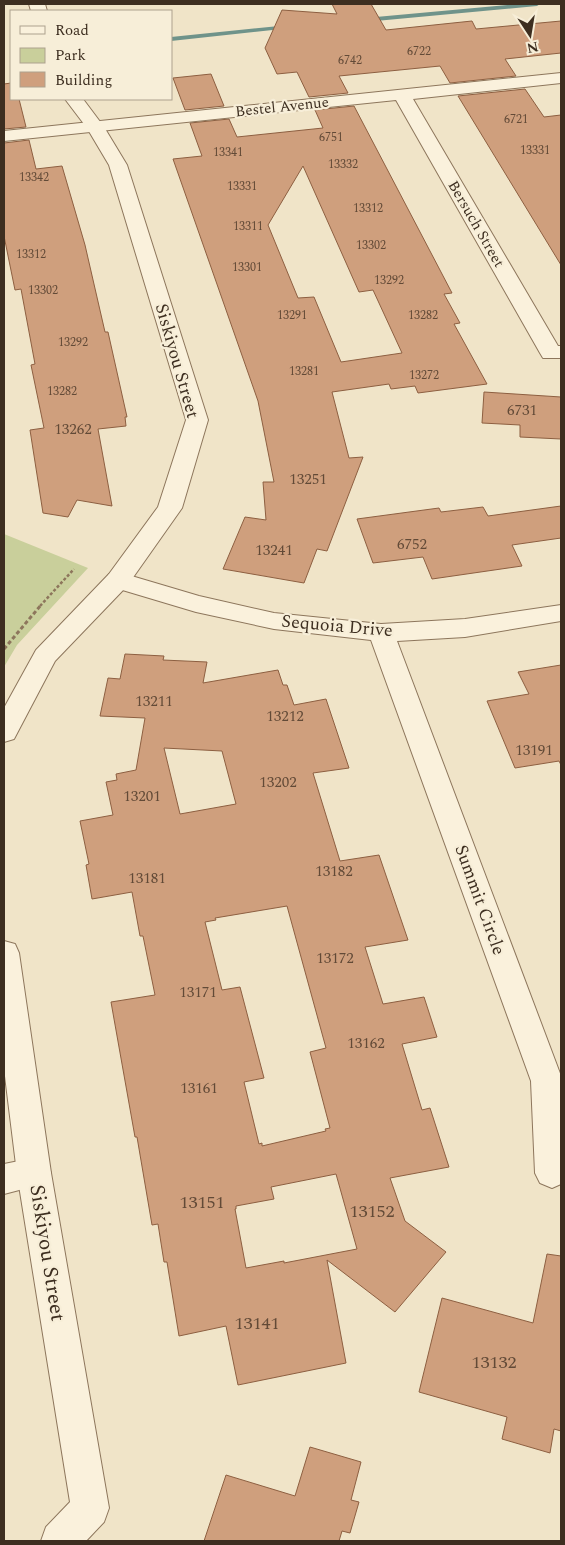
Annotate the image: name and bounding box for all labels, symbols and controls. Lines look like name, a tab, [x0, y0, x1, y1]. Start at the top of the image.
legend	[10, 10, 172, 100]
north arrow	[505, 10, 555, 60]
text: Road	[55, 19, 89, 42]
text: N	[525, 36, 540, 59]
house number: 6722	[407, 42, 431, 61]
text: Park	[55, 44, 86, 67]
house number: 6742	[338, 51, 362, 70]
text: Building	[55, 69, 112, 92]
street label: Bestel Avenue	[234, 91, 330, 123]
house number: 6721	[504, 110, 528, 129]
house number: 6751	[319, 128, 343, 147]
house number: 13331	[520, 141, 550, 160]
house number: 13341	[213, 143, 243, 162]
house number: 13332	[328, 155, 358, 174]
house number: 13342	[19, 168, 49, 187]
street label: Bersuch Street	[442, 176, 510, 272]
house number: 13331	[227, 177, 257, 196]
house number: 13312	[353, 199, 383, 218]
house number: 13311	[233, 217, 263, 236]
house number: 13302	[356, 236, 386, 255]
house number: 13312	[16, 245, 46, 264]
house number: 13301	[232, 258, 262, 277]
house number: 13292	[374, 271, 404, 290]
house number: 13302	[28, 281, 58, 300]
street label: Siskiyou Street	[148, 300, 206, 422]
house number: 13291	[277, 306, 307, 325]
house number: 13282	[408, 306, 438, 325]
house number: 13292	[58, 333, 88, 352]
house number: 13281	[289, 362, 319, 381]
house number: 13272	[409, 366, 439, 385]
house number: 13282	[47, 382, 77, 401]
house number: 6731	[507, 399, 537, 422]
house number: 13262	[54, 418, 92, 441]
house number: 13251	[289, 468, 327, 491]
house number: 6752	[397, 533, 427, 556]
house number: 13241	[255, 539, 293, 562]
street label: Sequoia Drive	[280, 608, 394, 644]
house number: 13211	[135, 690, 173, 713]
house number: 13212	[266, 705, 304, 728]
house number: 13191	[515, 739, 553, 762]
house number: 13202	[259, 771, 297, 794]
house number: 13201	[123, 785, 161, 808]
street label: Summit Circle	[448, 841, 512, 959]
house number: 13182	[315, 860, 353, 883]
house number: 13181	[128, 867, 166, 890]
house number: 13172	[316, 947, 354, 970]
house number: 13171	[179, 981, 217, 1004]
house number: 13162	[347, 1032, 385, 1055]
house number: 13161	[180, 1077, 218, 1100]
street label: Siskiyou Street	[20, 1182, 74, 1324]
house number: 13151	[180, 1189, 225, 1216]
house number: 13152	[350, 1198, 395, 1225]
house number: 13141	[235, 1310, 280, 1337]
house number: 13132	[472, 1349, 517, 1376]

